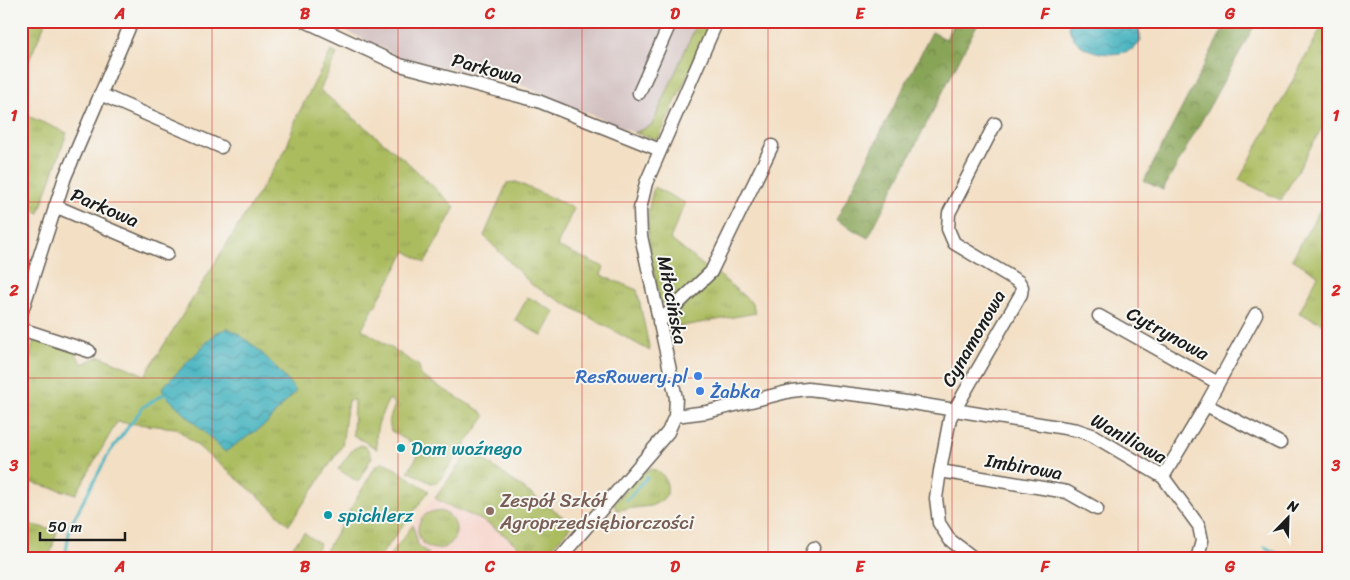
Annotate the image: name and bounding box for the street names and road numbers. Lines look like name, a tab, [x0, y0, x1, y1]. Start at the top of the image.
street label: Parkowa	[448, 43, 526, 94]
street label: Parkowa	[66, 178, 144, 237]
street label: Miłocińska	[648, 253, 697, 348]
street label: Cynamonowa	[932, 283, 1015, 393]
street label: Cytrynowa	[1120, 297, 1216, 370]
street label: Waniliowa	[1085, 404, 1173, 473]
street label: Imbirowa	[982, 443, 1065, 490]

